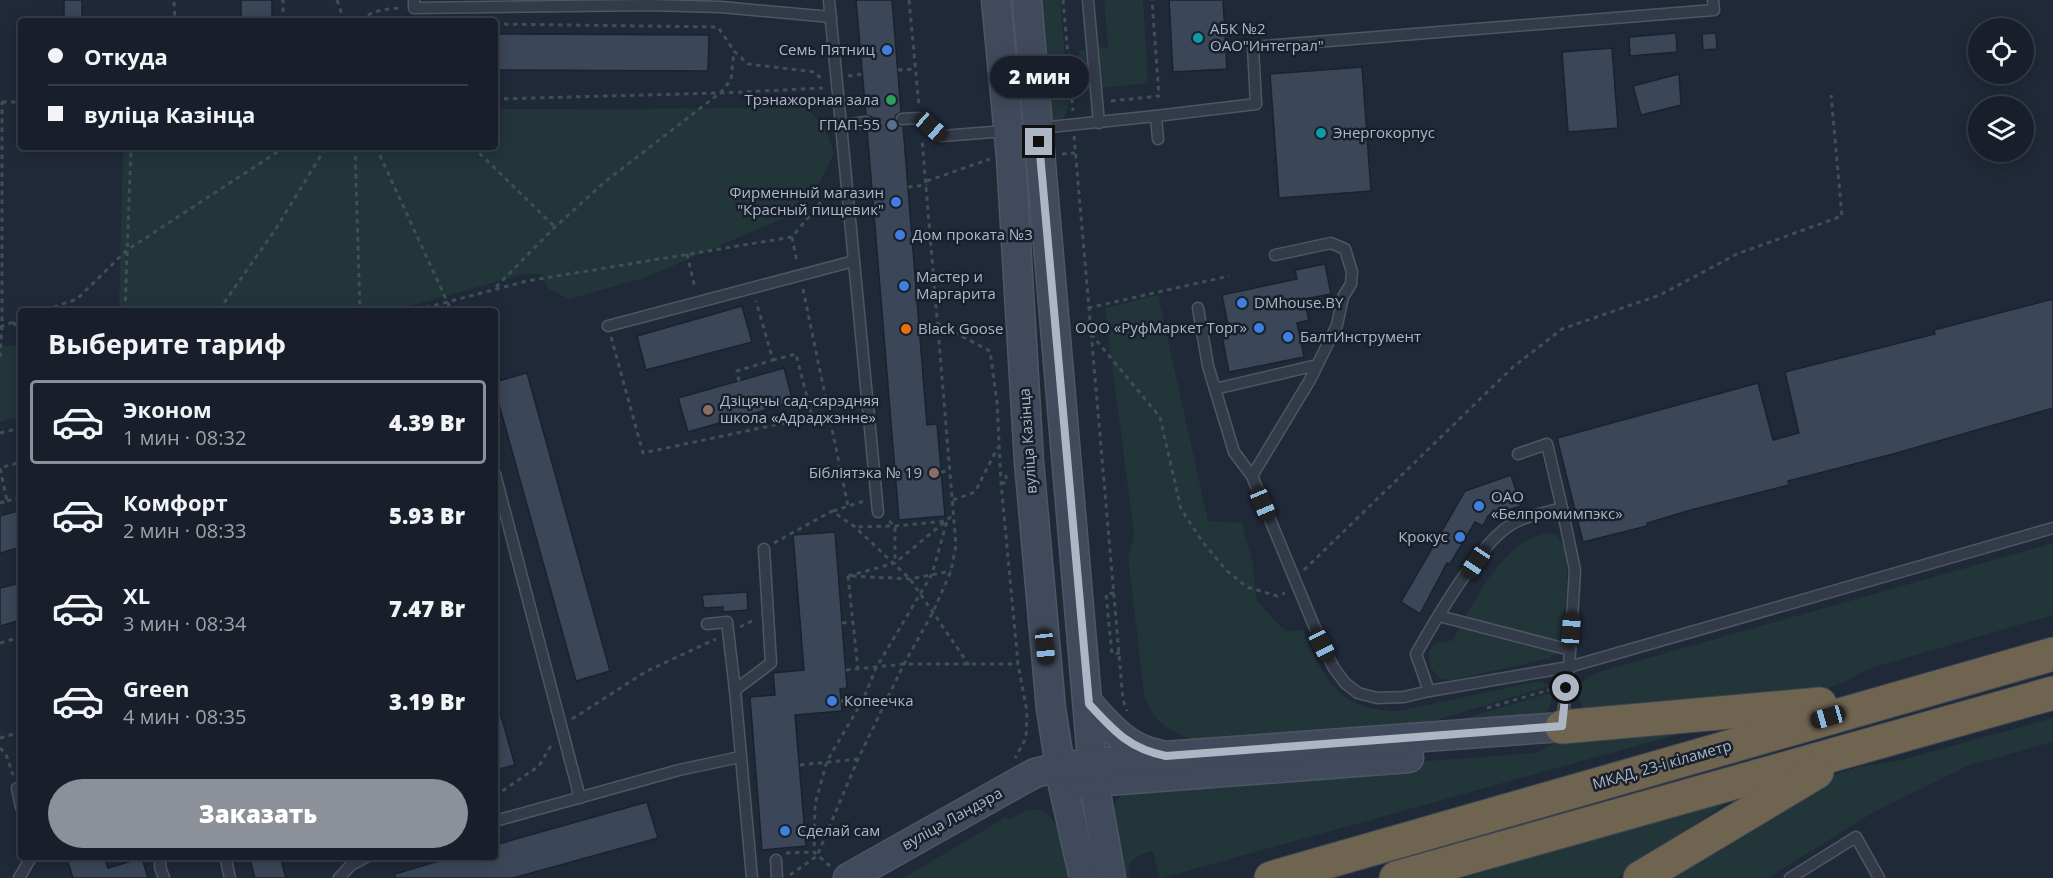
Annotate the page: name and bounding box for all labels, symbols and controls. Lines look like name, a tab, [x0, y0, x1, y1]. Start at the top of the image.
place label: АБК №2 ОАО"Интеграл"	[1210, 18, 1324, 55]
map controls	[1968, 18, 2034, 162]
button: locate	[1968, 18, 2034, 84]
marker: АБК №2 ОАО"Интеграл"	[1191, 31, 1205, 45]
place label: Семь Пятниц	[779, 39, 876, 59]
text: Откуда	[84, 41, 168, 71]
marker: Семь Пятниц	[880, 43, 894, 57]
callout: 2 мин	[990, 55, 1088, 97]
text: 2 мин	[1009, 63, 1070, 90]
place label: Трэнажорная зала	[745, 89, 879, 109]
marker: Трэнажорная зала	[884, 93, 898, 107]
button: layers	[1968, 96, 2034, 162]
text: вуліца Казінца	[84, 99, 255, 129]
car	[912, 108, 950, 146]
place label: ГПАП-55	[819, 114, 880, 134]
marker: ГПАП-55	[885, 118, 899, 132]
place label: Энергокорпус	[1333, 122, 1435, 142]
marker: Энергокорпус	[1314, 126, 1328, 140]
route end	[1025, 128, 1052, 155]
place label: Фирменный магазин "Красный пищевик"	[730, 182, 884, 219]
marker: Фирменный магазин "Красный пищевик"	[889, 195, 903, 209]
place label: Дом проката №3	[912, 224, 1033, 244]
marker: Дом проката №3	[893, 228, 907, 242]
place label: Мастер и Маргарита	[916, 266, 996, 303]
marker: Мастер и Маргарита	[897, 279, 911, 293]
place label: DMhouse.BY	[1254, 292, 1344, 312]
marker: DMhouse.BY	[1235, 296, 1249, 310]
place label: ООО «РуфМаркет Торг»	[1075, 317, 1247, 337]
place label: Black Goose	[918, 318, 1003, 338]
marker: ООО «РуфМаркет Торг»	[1252, 321, 1266, 335]
marker: Black Goose	[899, 322, 913, 336]
text: Выберите тариф	[48, 325, 286, 362]
place label: БалтИнструмент	[1300, 326, 1421, 346]
marker: БалтИнструмент	[1281, 330, 1295, 344]
street label: вуліца Казінца	[1013, 388, 1041, 495]
place label: Дзіцячы сад-сярэдняя школа «Адраджэнне»	[720, 390, 879, 427]
text: Эконом	[123, 394, 212, 424]
icon: car	[51, 395, 105, 449]
marker: Дзіцячы сад-сярэдняя школа «Адраджэнне»	[701, 403, 715, 417]
text: 4.39 Br	[389, 407, 465, 437]
text: 1 мин · 08:32	[123, 424, 246, 451]
place label: Бібліятэка № 19	[809, 462, 922, 482]
marker: Бібліятэка № 19	[927, 466, 941, 480]
car	[1248, 484, 1278, 524]
place label: ОАО «Белпромимпэкс»	[1491, 486, 1623, 523]
text: Комфорт	[123, 487, 228, 517]
icon: car	[51, 488, 105, 542]
marker: ОАО «Белпромимпэкс»	[1472, 499, 1486, 513]
text: 5.93 Br	[389, 500, 465, 530]
text: 2 мин · 08:33	[123, 517, 246, 544]
place label: Крокус	[1398, 526, 1448, 546]
marker: Крокус	[1453, 530, 1467, 544]
car	[1458, 542, 1494, 582]
text: XL	[123, 580, 150, 610]
icon: car	[51, 581, 105, 635]
text: 7.47 Br	[389, 593, 465, 623]
text: 3 мин · 08:34	[123, 610, 246, 637]
car	[1561, 611, 1581, 649]
car	[1306, 625, 1338, 665]
car	[1034, 628, 1056, 666]
text: Green	[123, 673, 189, 703]
icon: car	[51, 674, 105, 728]
route start	[1552, 674, 1579, 701]
text: 3.19 Br	[389, 686, 465, 716]
place label: Копеечка	[844, 690, 914, 710]
marker: Копеечка	[825, 694, 839, 708]
text: 4 мин · 08:35	[123, 703, 246, 730]
car	[1808, 703, 1848, 731]
street label: МКАД, 23-і кіламетр	[1590, 735, 1734, 793]
button: Заказать	[48, 779, 468, 848]
street label: вуліца Ландэра	[898, 782, 1005, 854]
place label: Сделай сам	[797, 820, 880, 840]
marker: Сделай сам	[778, 824, 792, 838]

